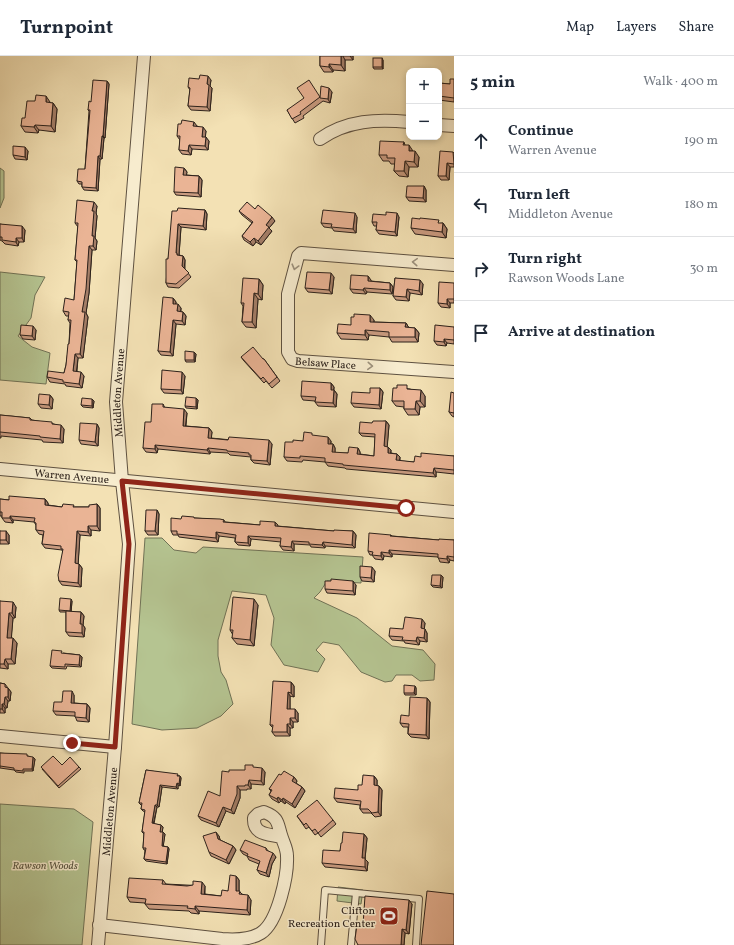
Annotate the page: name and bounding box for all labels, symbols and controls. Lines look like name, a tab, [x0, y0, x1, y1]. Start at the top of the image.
text: Turnpoint	[20, 15, 113, 41]
text: Map	[566, 18, 594, 37]
text: Layers	[616, 18, 656, 37]
text: Share	[678, 18, 714, 37]
map controls	[406, 68, 442, 140]
button: +	[406, 68, 442, 104]
text: 5 min	[470, 71, 515, 94]
text: Walk · 400 m	[643, 73, 718, 91]
button: −	[406, 104, 442, 140]
text: Continue	[508, 121, 573, 142]
icon: ahead	[470, 130, 492, 152]
text: 190 m	[684, 132, 718, 150]
text: Warren Avenue	[508, 142, 597, 160]
text: Turn left	[508, 185, 570, 206]
icon: left	[470, 194, 492, 216]
text: 180 m	[684, 196, 718, 214]
text: Middleton Avenue	[508, 206, 613, 224]
text: Turn right	[508, 249, 582, 270]
one-way arrow	[412, 257, 418, 266]
icon: right	[470, 258, 492, 280]
text: 30 m	[690, 260, 718, 278]
one-way arrow	[291, 263, 300, 270]
text: Rawson Woods Lane	[508, 270, 625, 288]
icon: arrive	[470, 322, 492, 344]
text: Arrive at destination	[508, 322, 655, 343]
street label: Middleton Avenue	[110, 348, 129, 438]
street label: Belsaw Place	[294, 355, 356, 374]
one-way arrow	[367, 361, 373, 370]
street label: Warren Avenue	[33, 466, 110, 488]
route start	[397, 499, 415, 517]
route end	[63, 734, 81, 752]
street label: Middleton Avenue	[100, 767, 122, 857]
park label: Rawson Woods	[12, 859, 78, 874]
place label: Clifton Recreation Center	[288, 904, 375, 932]
sports icon: Clifton Recreation Center	[378, 905, 400, 927]

